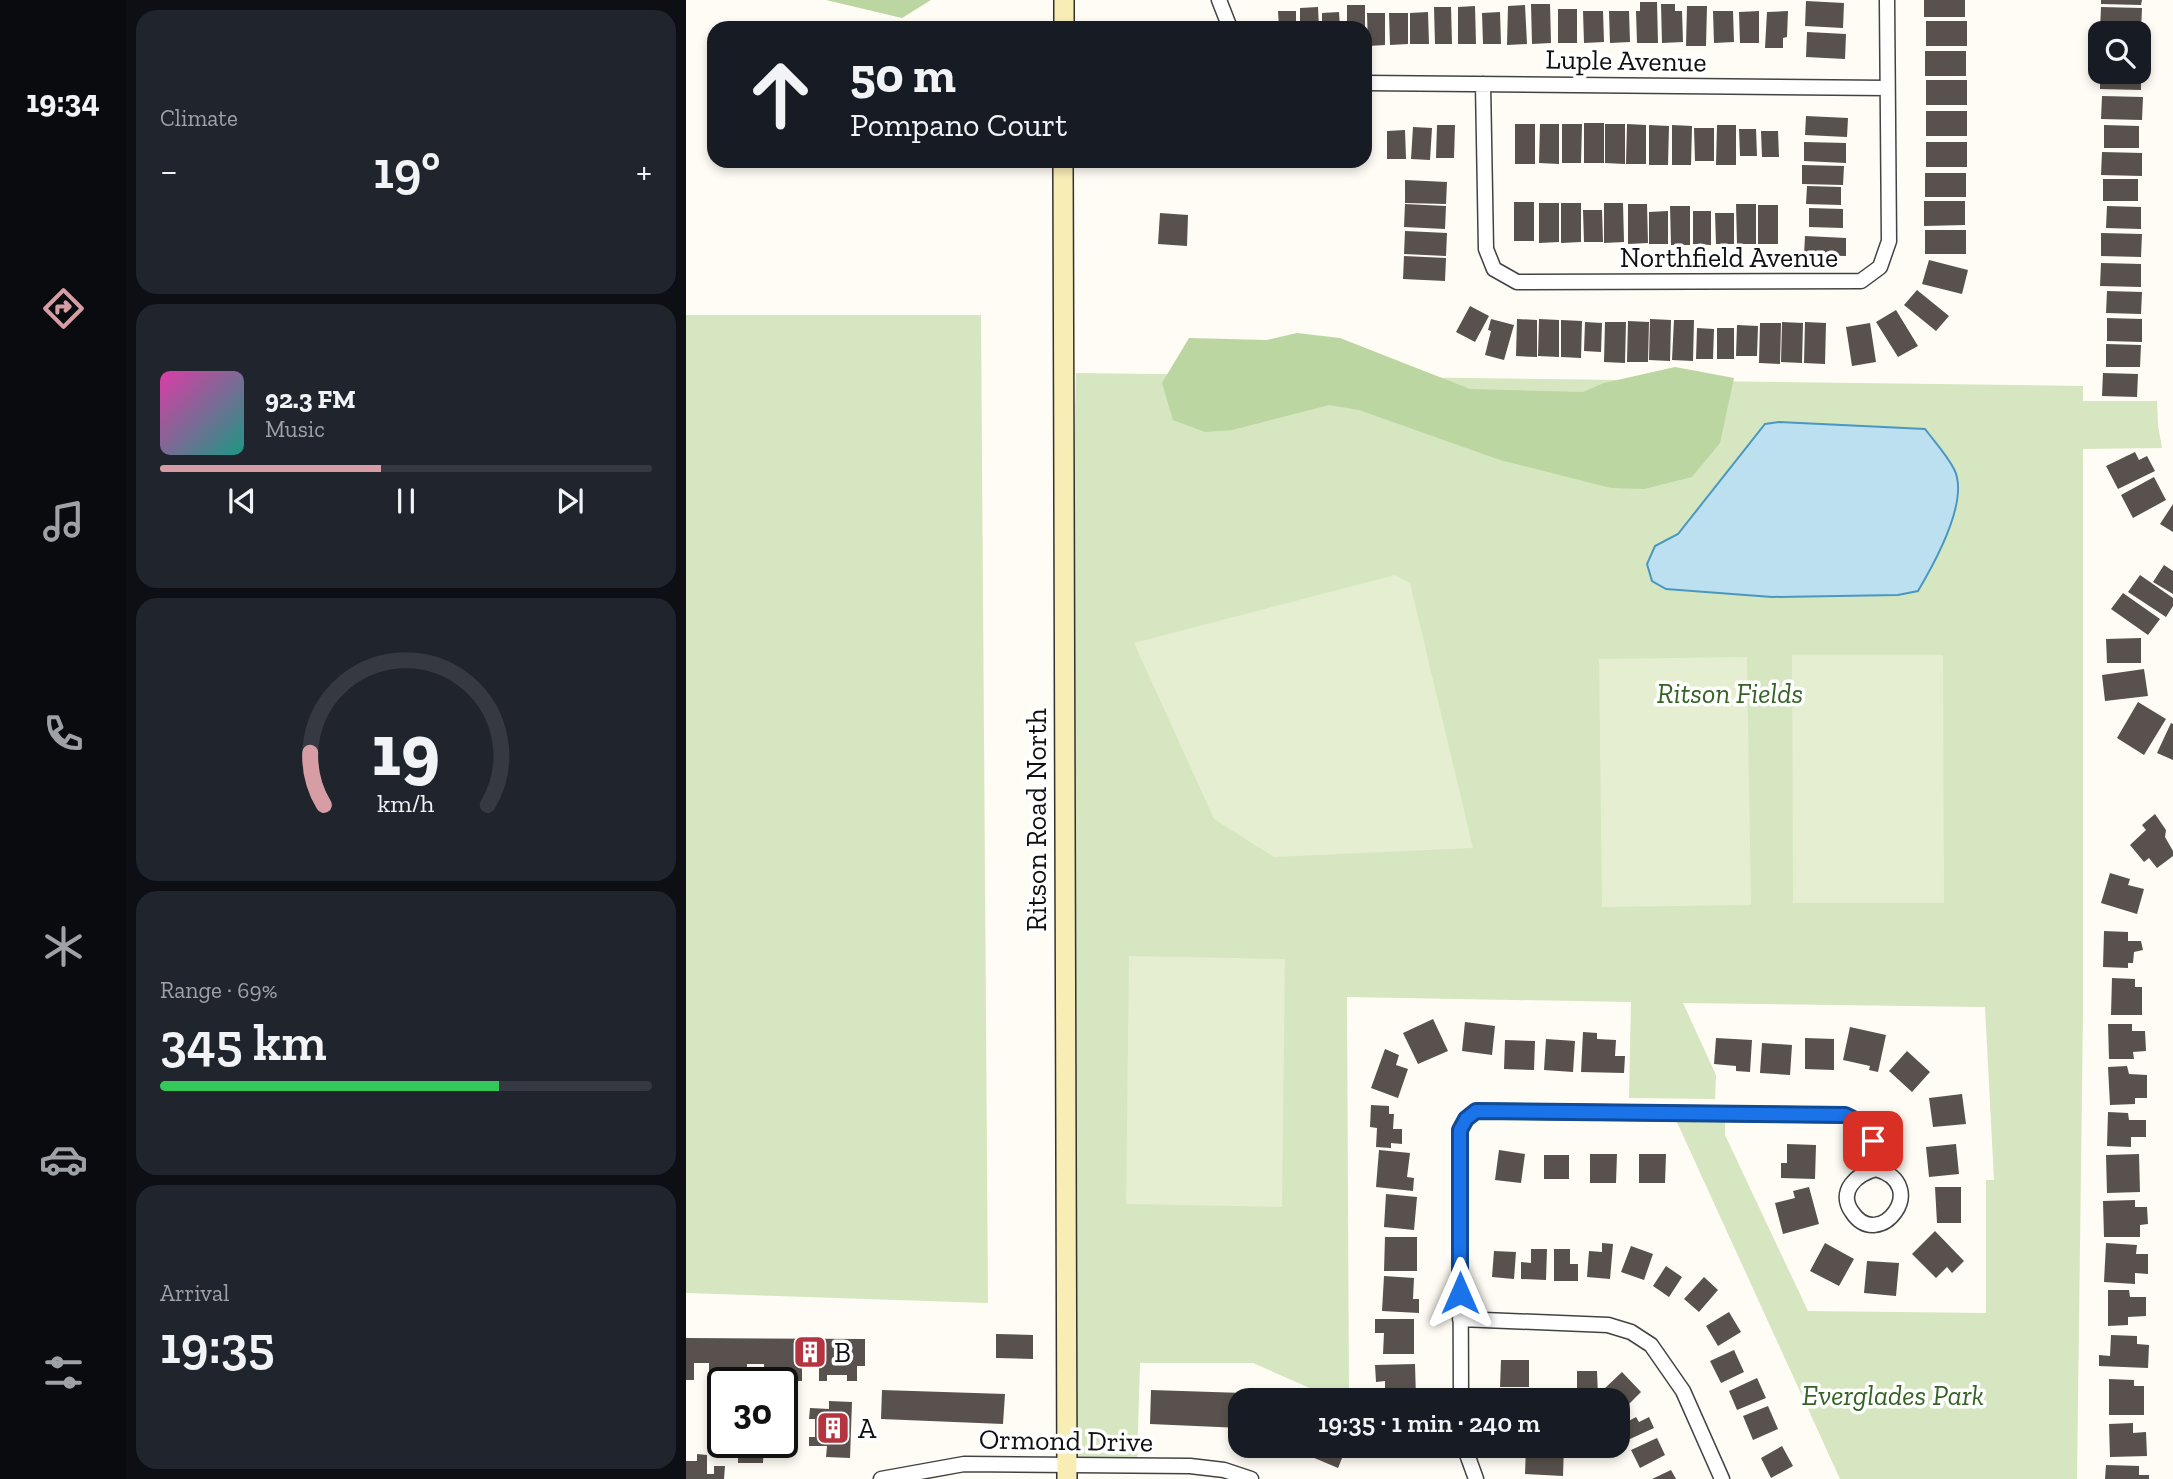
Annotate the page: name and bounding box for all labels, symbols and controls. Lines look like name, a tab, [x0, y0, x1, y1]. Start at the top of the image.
map controls	[2088, 21, 2151, 84]
button: search	[2088, 21, 2151, 84]
street label: Luple Avenue	[1545, 43, 1707, 78]
text: 50 m	[850, 46, 956, 105]
icon: ahead	[735, 49, 826, 140]
text: 19:34	[26, 82, 100, 120]
text: Climate	[160, 104, 238, 132]
text: Pompano Court	[850, 106, 1067, 144]
text: 19°	[373, 139, 441, 201]
text: −	[160, 148, 178, 194]
text: +	[636, 148, 652, 194]
street label: Northfield Avenue	[1620, 241, 1838, 274]
icon: directions	[39, 284, 88, 333]
text: 92.3 FM	[265, 383, 356, 415]
text: Music	[265, 415, 325, 443]
icon: previous	[223, 482, 261, 520]
icon: pause	[387, 482, 425, 520]
icon: next	[551, 482, 589, 520]
icon: music	[39, 497, 88, 546]
park label: Ritson Fields	[1657, 677, 1803, 710]
text: 19	[372, 707, 440, 795]
street label: Ritson Road North	[1020, 708, 1053, 932]
icon: phone	[39, 709, 88, 758]
text: km/h	[377, 788, 435, 818]
icon: climate	[39, 922, 88, 971]
text: Range · 69%	[160, 976, 278, 1004]
text: 345 km	[160, 1011, 327, 1073]
pin	[1843, 1111, 1903, 1171]
icon: arrive	[1854, 1122, 1892, 1160]
icon: car	[39, 1135, 88, 1184]
position arrow	[1423, 1256, 1497, 1330]
text: Arrival	[160, 1279, 229, 1307]
text: 19:35	[160, 1314, 275, 1376]
building icon: B	[791, 1333, 829, 1371]
place label: B	[834, 1336, 851, 1369]
icon: filters	[39, 1348, 88, 1397]
speed limit sign: 30	[707, 1367, 798, 1458]
park label: Everglades Park	[1802, 1379, 1984, 1412]
text: 19:35 · 1 min · 240 m	[1318, 1407, 1540, 1439]
building icon: A	[814, 1409, 852, 1447]
place label: A	[858, 1412, 877, 1445]
street label: Ormond Drive	[979, 1422, 1153, 1459]

